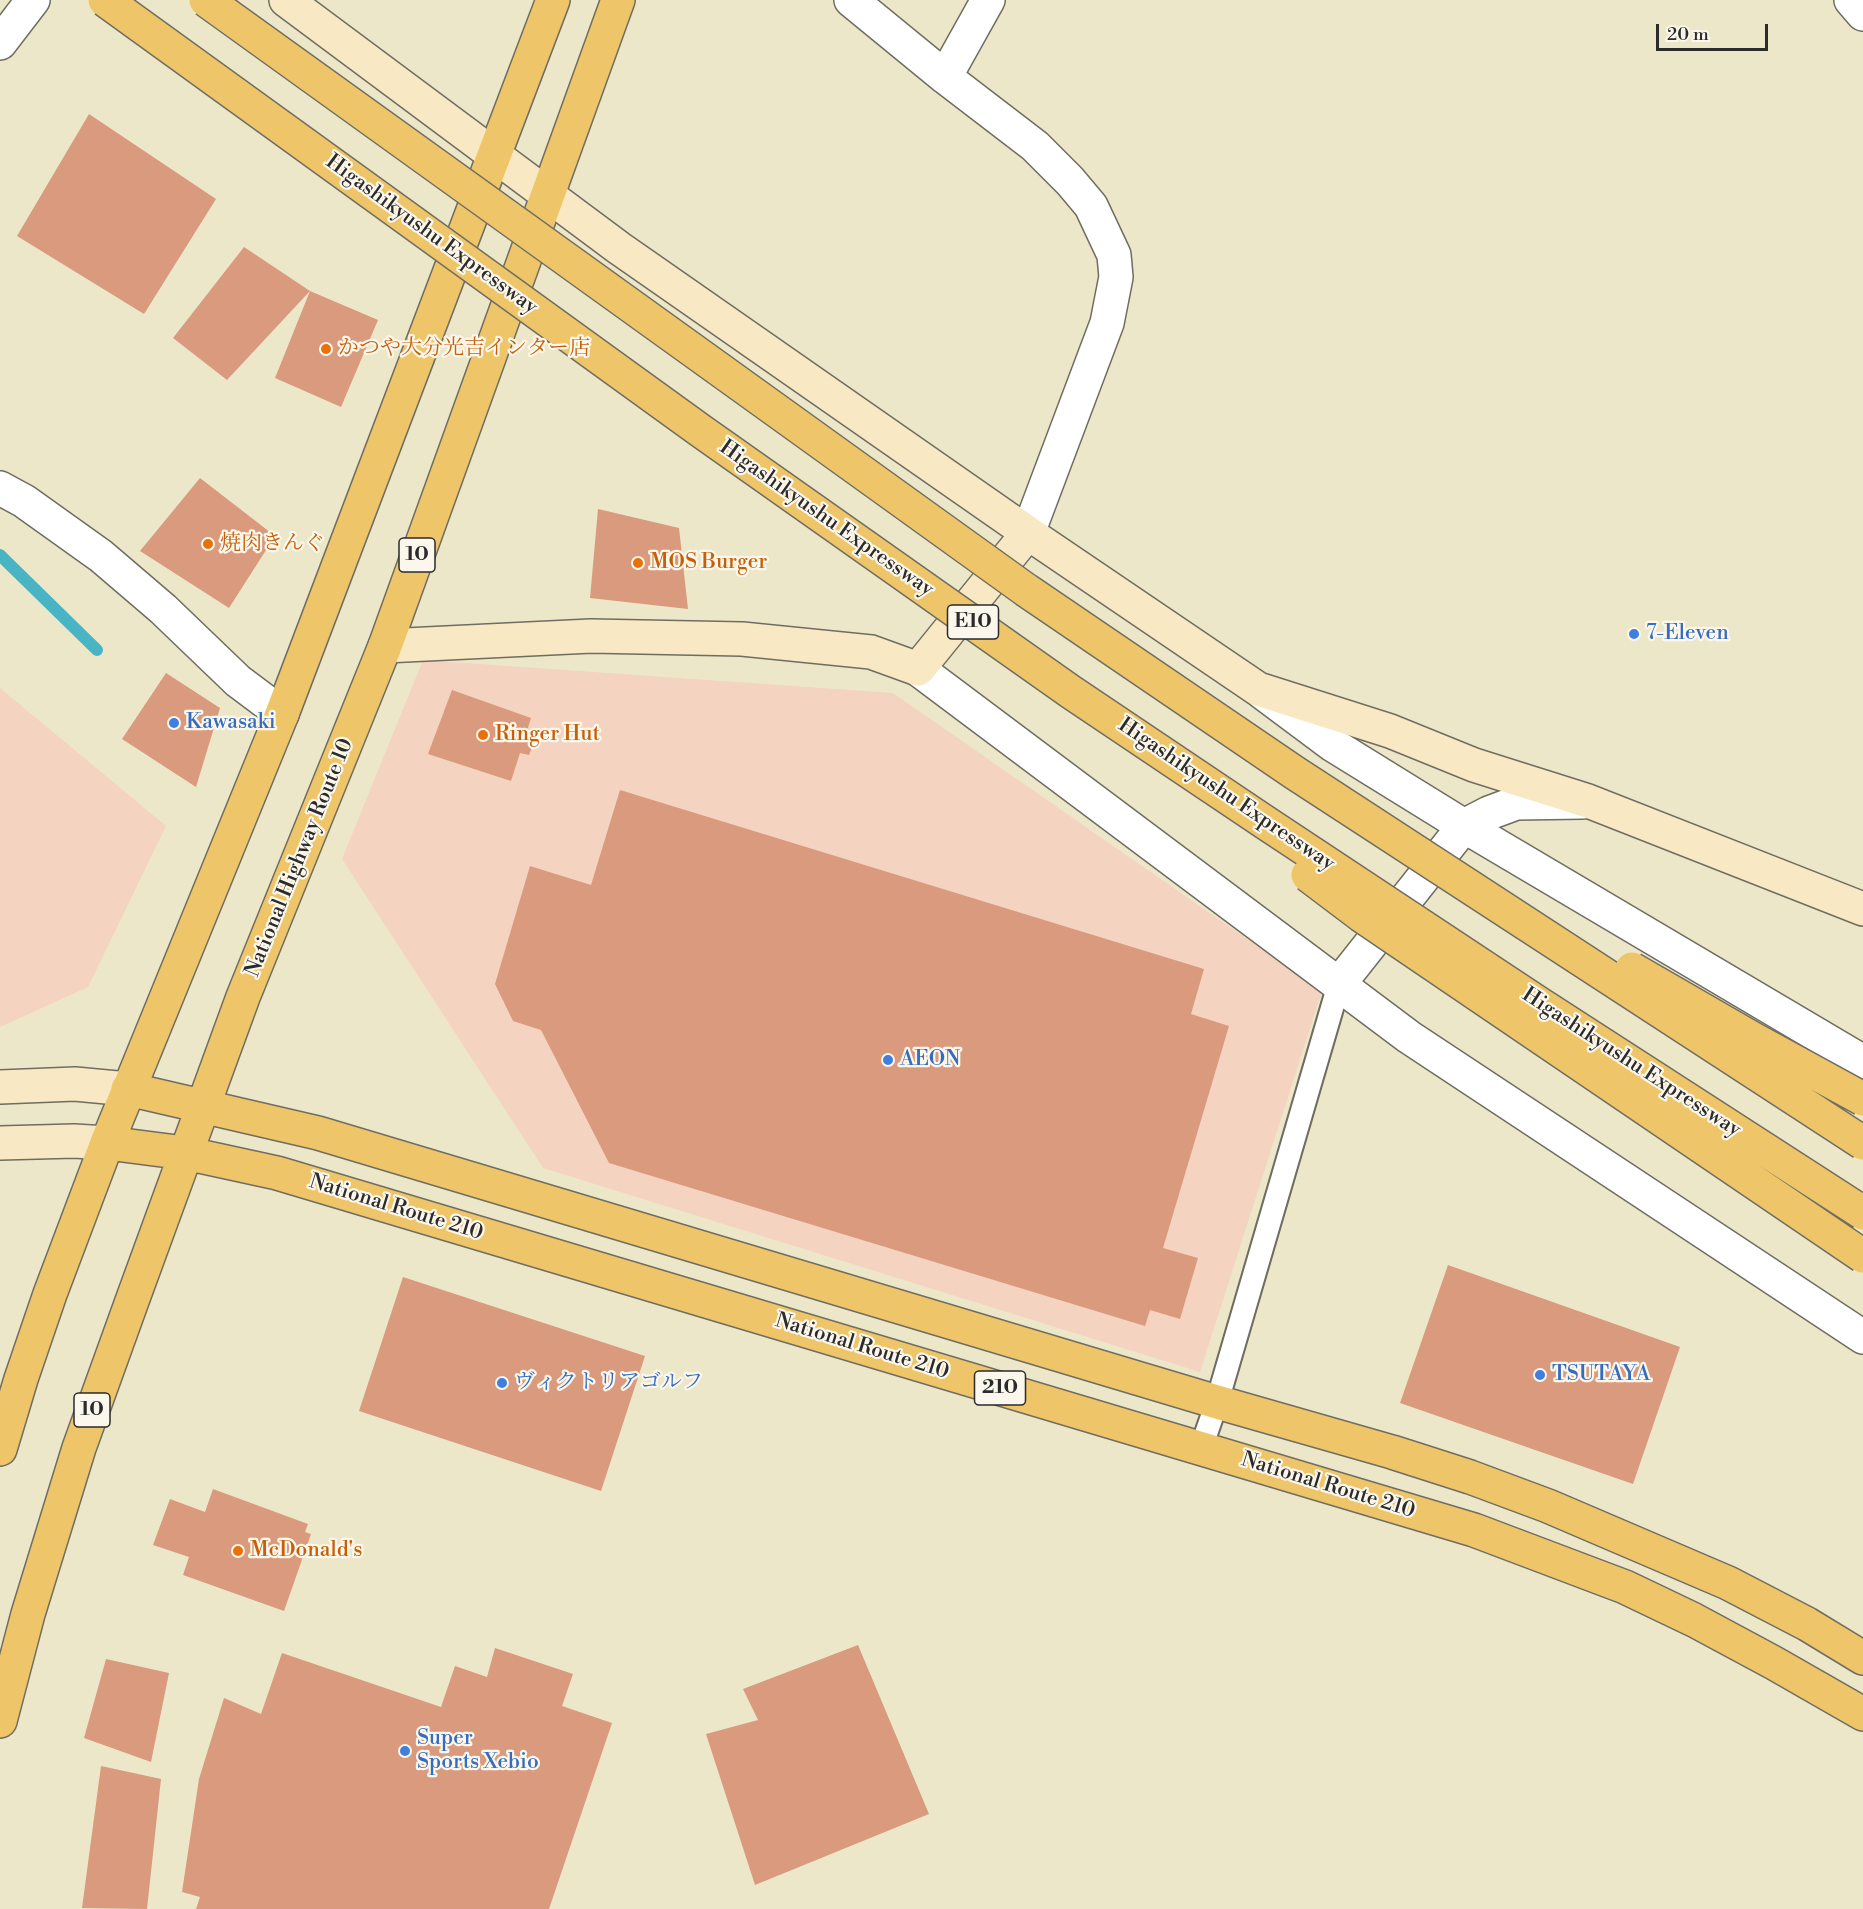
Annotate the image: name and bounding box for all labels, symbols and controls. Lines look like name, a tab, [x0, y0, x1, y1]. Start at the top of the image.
scale bar	[1659, 12, 1772, 50]
text: 20 m	[1667, 23, 1709, 46]
street label: Higashikyushu Expressway	[320, 150, 542, 320]
place label: かつや大分光吉インター店	[338, 336, 590, 362]
marker: かつや大分光吉インター店	[319, 342, 333, 356]
street label: Higashikyushu Expressway	[714, 435, 938, 603]
place label: 焼肉きんぐ	[220, 531, 325, 557]
marker: 焼肉きんぐ	[201, 537, 215, 551]
road number: 10	[399, 538, 435, 572]
place label: MOS Burger	[650, 550, 767, 576]
marker: MOS Burger	[631, 556, 645, 570]
road number: E10	[948, 605, 998, 639]
place label: 7-Eleven	[1646, 621, 1729, 647]
marker: 7-Eleven	[1627, 627, 1641, 641]
place label: Kawasaki	[186, 710, 276, 736]
street label: Higashikyushu Expressway	[1113, 713, 1339, 877]
marker: Kawasaki	[167, 716, 181, 730]
place label: Ringer Hut	[495, 722, 600, 748]
marker: Ringer Hut	[476, 728, 490, 742]
street label: National Highway Route 10	[241, 735, 359, 981]
street label: Higashikyushu Expressway	[1517, 983, 1745, 1143]
place label: AEON	[900, 1047, 960, 1073]
marker: AEON	[881, 1053, 895, 1067]
street label: National Route 210	[306, 1170, 486, 1246]
street label: National Route 210	[772, 1309, 952, 1385]
place label: TSUTAYA	[1552, 1362, 1650, 1388]
marker: TSUTAYA	[1533, 1368, 1547, 1382]
place label: ヴィクトリアゴルフ	[514, 1370, 703, 1396]
road number: 210	[974, 1371, 1026, 1405]
marker: ヴィクトリアゴルフ	[495, 1376, 509, 1390]
road number: 10	[74, 1393, 110, 1427]
street label: National Route 210	[1238, 1448, 1418, 1524]
place label: McDonald's	[250, 1538, 362, 1564]
marker: McDonald's	[231, 1544, 245, 1558]
place label: Super Sports Xebio	[417, 1726, 539, 1776]
marker: Super Sports Xebio	[398, 1744, 412, 1758]

